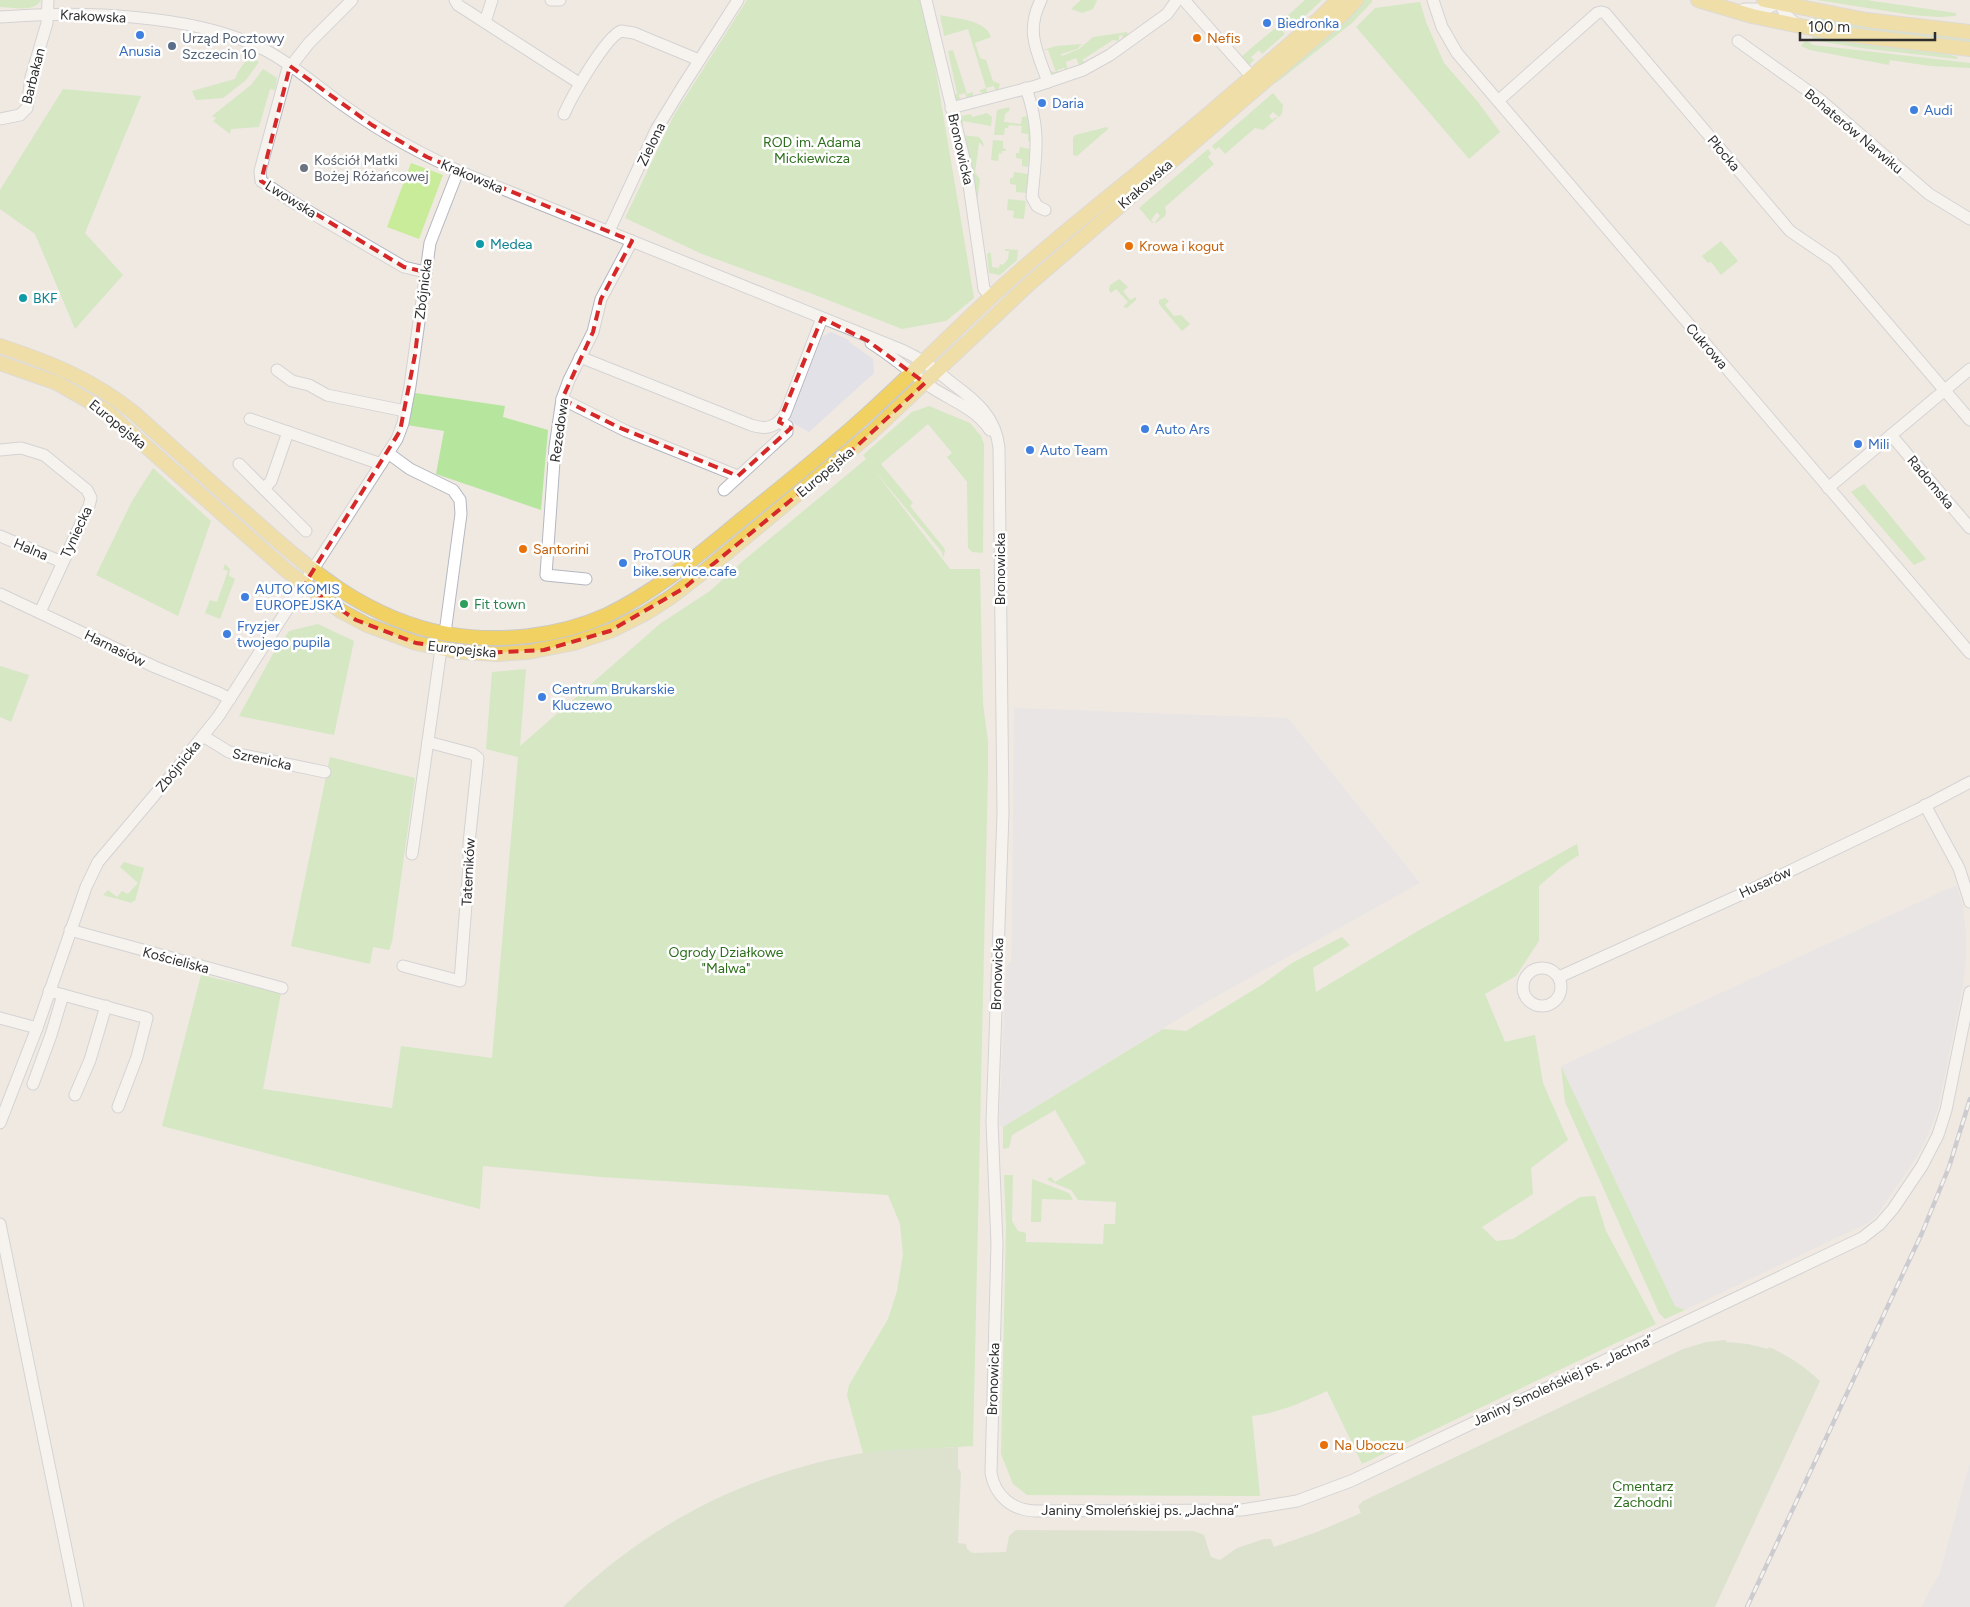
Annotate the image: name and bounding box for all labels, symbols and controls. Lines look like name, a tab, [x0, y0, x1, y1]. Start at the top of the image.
street label: Krakowska	[59, 6, 126, 27]
scale bar	[1800, 10, 1935, 42]
place label: Biedronka	[1277, 15, 1339, 32]
marker: Biedronka	[1261, 17, 1273, 29]
text: 100 m	[1808, 18, 1850, 36]
marker: Anusia	[134, 29, 146, 41]
place label: Urząd Pocztowy Szczecin 10	[182, 30, 285, 63]
place label: Nefis	[1207, 30, 1240, 47]
marker: Nefis	[1191, 32, 1203, 44]
marker: Urząd Pocztowy Szczecin 10	[166, 40, 178, 52]
place label: Anusia	[119, 43, 161, 60]
street label: Barbakan	[18, 46, 49, 106]
street label: Bohaterów Narwiku	[1801, 85, 1906, 177]
place label: Daria	[1052, 95, 1084, 112]
marker: Daria	[1036, 97, 1048, 109]
place label: Audi	[1924, 102, 1953, 119]
marker: Audi	[1908, 104, 1920, 116]
street label: Bronowicka	[944, 112, 977, 186]
street label: Zielona	[634, 120, 669, 169]
street label: Płocka	[1704, 132, 1743, 175]
park label: ROD im. Adama Mickiewicza	[763, 134, 861, 167]
place label: Kościół Matki Bożej Różańcowej	[314, 152, 429, 185]
street label: Krakowska	[438, 156, 506, 197]
street label: Krakowska	[1115, 156, 1176, 213]
marker: Kościół Matki Bożej Różańcowej	[298, 162, 310, 174]
street label: Lwowska	[262, 177, 320, 222]
place label: Medea	[490, 236, 532, 253]
marker: Medea	[474, 238, 486, 250]
place label: Krowa i kogut	[1139, 238, 1224, 255]
marker: Krowa i kogut	[1123, 240, 1135, 252]
street label: Zbójnicka	[411, 258, 436, 321]
place label: BKF	[33, 290, 58, 307]
marker: BKF	[17, 292, 29, 304]
street label: Cukrowa	[1682, 320, 1731, 373]
street label: Europejska	[86, 396, 150, 453]
street label: Rezedowa	[547, 397, 572, 463]
place label: Auto Ars	[1155, 421, 1210, 438]
marker: Auto Ars	[1139, 423, 1151, 435]
place label: Mili	[1868, 436, 1889, 453]
marker: Mili	[1852, 438, 1864, 450]
place label: Auto Team	[1040, 442, 1108, 459]
street label: Europejska	[793, 444, 857, 501]
marker: Auto Team	[1024, 444, 1036, 456]
street label: Radomska	[1903, 452, 1958, 512]
street label: Tyniecka	[57, 504, 96, 561]
street label: Bronowicka	[992, 533, 1009, 605]
street label: Halna	[11, 535, 51, 564]
place label: Santorini	[533, 541, 589, 558]
marker: Santorini	[517, 543, 529, 555]
place label: ProTOUR bike.service.cafe	[633, 547, 737, 580]
marker: ProTOUR bike.service.cafe	[617, 557, 629, 569]
place label: AUTO KOMIS EUROPEJSKA	[255, 581, 344, 614]
marker: AUTO KOMIS EUROPEJSKA	[239, 591, 251, 603]
place label: Fit town	[474, 596, 526, 613]
marker: Fit town	[458, 598, 470, 610]
place label: Fryzjer twojego pupila	[237, 618, 330, 651]
street label: Harnasiów	[81, 626, 148, 671]
marker: Fryzjer twojego pupila	[221, 628, 233, 640]
street label: Europejska	[427, 637, 497, 662]
place label: Centrum Brukarskie Kluczewo	[552, 681, 675, 714]
marker: Centrum Brukarskie Kluczewo	[536, 691, 548, 703]
street label: Zbójnicka	[152, 737, 204, 796]
street label: Szrenicka	[231, 745, 293, 774]
street label: Taterników	[458, 837, 479, 907]
street label: Husarów	[1736, 863, 1794, 902]
street label: Bronowicka	[988, 937, 1007, 1011]
street label: Kościeliska	[141, 943, 211, 978]
park label: Ogrody Działkowe "Malwa"	[669, 944, 784, 977]
street label: Janiny Smoleńskiej ps. „Jachna”	[1470, 1331, 1657, 1430]
street label: Bronowicka	[984, 1342, 1003, 1416]
place label: Na Uboczu	[1334, 1437, 1404, 1454]
marker: Na Uboczu	[1318, 1439, 1330, 1451]
park label: Cmentarz Zachodni	[1612, 1478, 1674, 1511]
street label: Janiny Smoleńskiej ps. „Jachna”	[1041, 1502, 1239, 1519]

